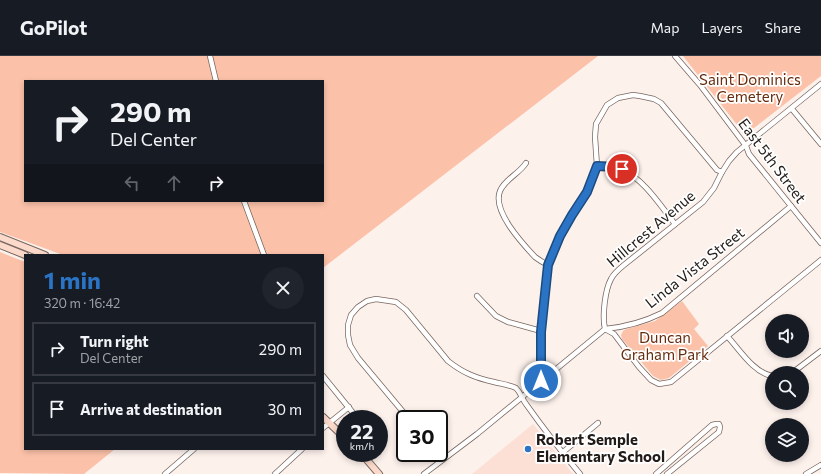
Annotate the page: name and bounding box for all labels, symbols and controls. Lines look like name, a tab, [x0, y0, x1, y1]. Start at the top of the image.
text: GoPilot	[20, 16, 87, 39]
text: Map	[651, 19, 679, 36]
text: Layers	[701, 19, 743, 36]
text: Share	[765, 19, 801, 36]
park label: Saint Dominics Cemetery	[699, 70, 801, 105]
text: 290 m	[110, 94, 191, 128]
icon: right	[44, 96, 96, 148]
street label: East 5th Street	[735, 115, 810, 206]
text: Del Center	[110, 128, 197, 150]
pin	[605, 152, 639, 186]
icon: arrive	[611, 158, 633, 180]
icon: left	[121, 172, 143, 194]
icon: ahead	[163, 172, 185, 194]
icon: right	[205, 172, 227, 194]
street label: Hillcrest Avenue	[603, 186, 698, 270]
street label: Linda Vista Street	[641, 223, 747, 311]
text: 1 min	[44, 265, 101, 294]
button: close	[262, 267, 304, 309]
text: 320 m · 16:42	[44, 295, 120, 311]
map controls	[765, 314, 809, 462]
button: sound	[765, 314, 809, 358]
park label: Duncan Graham Park	[621, 328, 709, 363]
text: Turn right	[80, 332, 149, 350]
icon: right	[46, 338, 68, 360]
text: 290 m	[259, 340, 302, 358]
text: Del Center	[80, 350, 143, 366]
position arrow	[520, 360, 562, 402]
button: search	[765, 366, 809, 410]
icon: arrive	[46, 398, 68, 420]
text: Arrive at destination	[80, 400, 222, 418]
text: 30 m	[268, 400, 302, 418]
speed limit sign: 30	[396, 410, 448, 462]
button: layers	[765, 418, 809, 462]
text: 22	[351, 419, 373, 443]
place label: Robert Semple Elementary School	[536, 430, 665, 465]
text: km/h	[350, 440, 374, 452]
marker: Robert Semple Elementary School	[523, 444, 533, 454]

